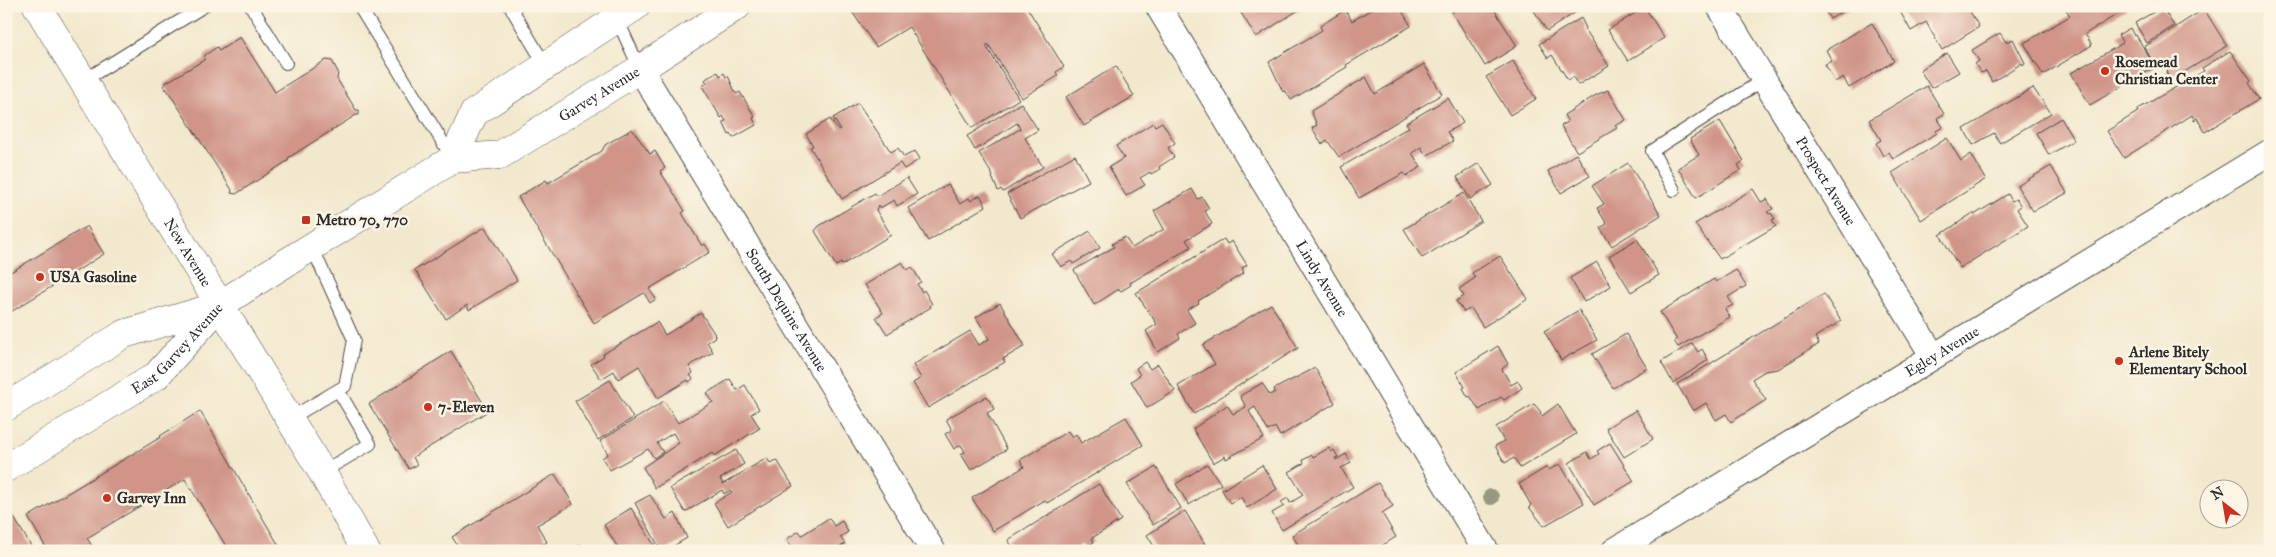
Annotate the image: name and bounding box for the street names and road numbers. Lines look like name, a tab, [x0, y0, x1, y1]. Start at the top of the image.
street label: Garvey Avenue	[555, 62, 643, 126]
street label: Prospect Avenue	[1792, 133, 1860, 229]
street label: New Avenue	[160, 215, 216, 290]
street label: Lindy Avenue	[1292, 237, 1352, 320]
street label: South Dequine Avenue	[742, 245, 831, 375]
street label: East Garvey Avenue	[128, 299, 227, 398]
street label: Egley Avenue	[1902, 322, 1982, 381]

